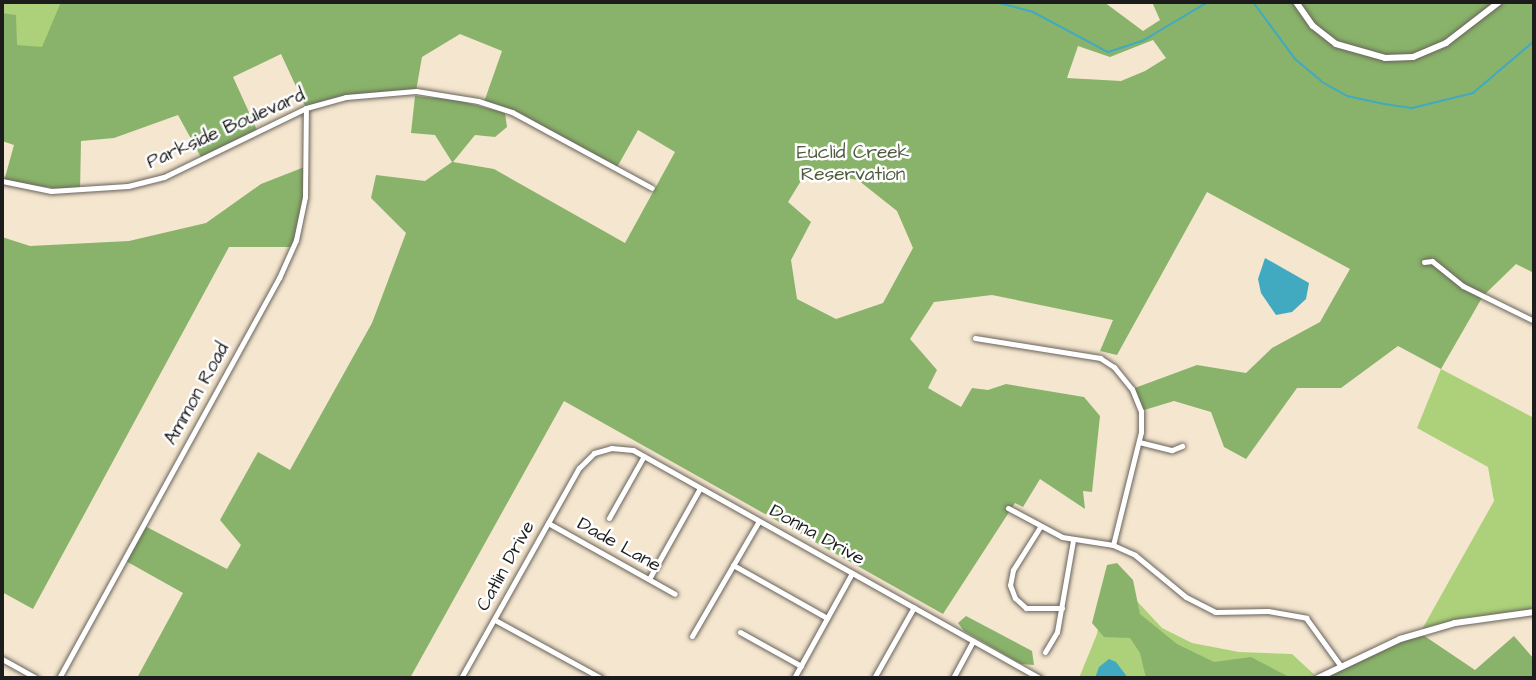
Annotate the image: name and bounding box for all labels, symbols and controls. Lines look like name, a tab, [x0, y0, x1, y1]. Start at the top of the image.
street label: Parkside Boulevard	[143, 84, 309, 174]
park label: Euclid Creek Reservation	[797, 142, 909, 186]
street label: Ammon Road	[160, 339, 234, 449]
street label: Donna Drive	[766, 500, 868, 570]
street label: Dade Lane	[573, 513, 665, 577]
street label: Catlin Drive	[472, 517, 540, 615]

